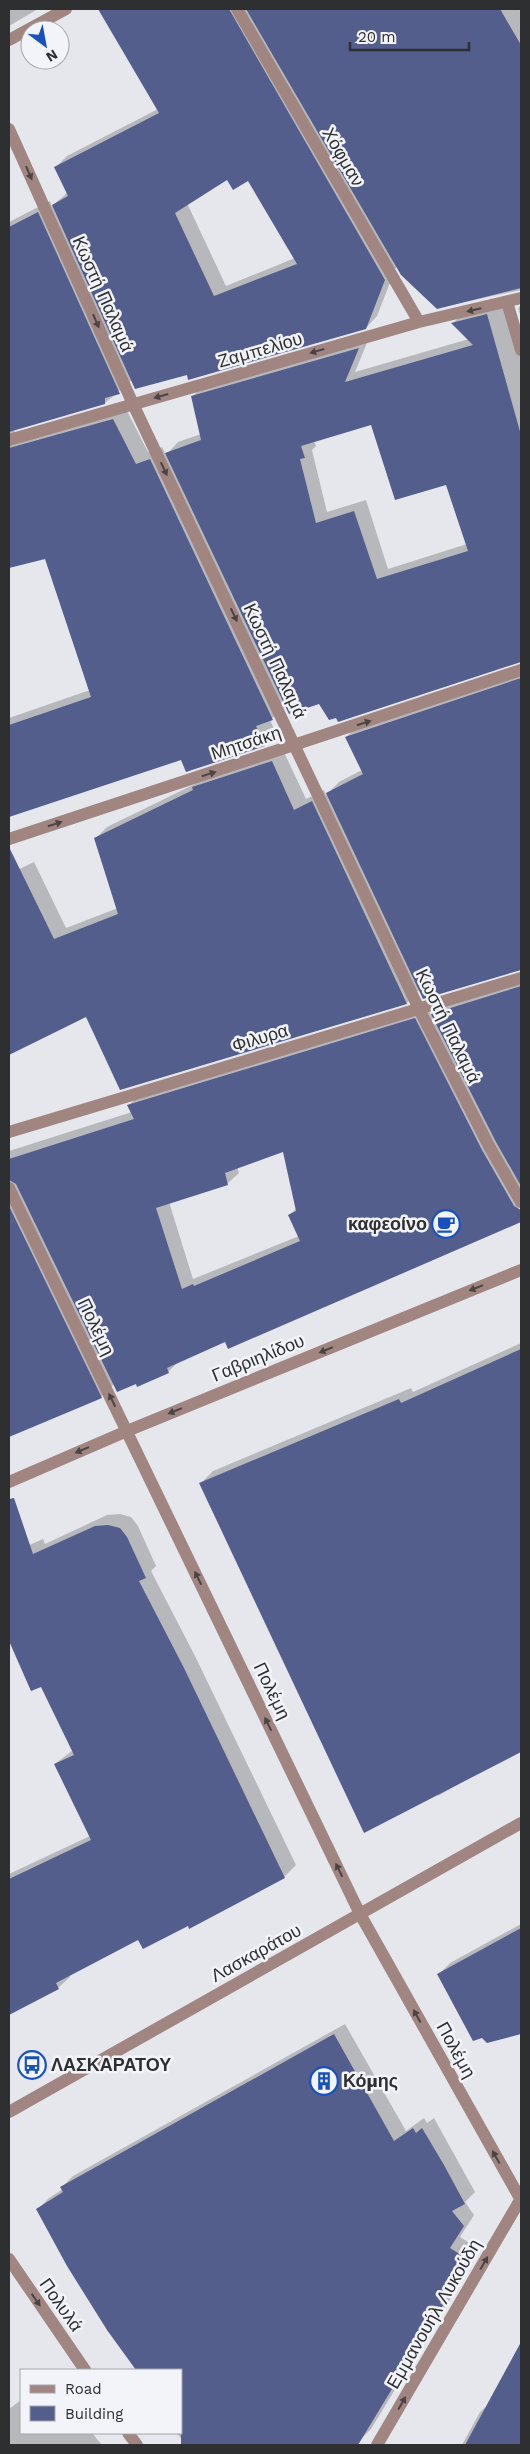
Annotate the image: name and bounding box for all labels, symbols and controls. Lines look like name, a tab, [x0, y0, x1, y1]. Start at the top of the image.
north arrow	[20, 20, 70, 70]
scale bar	[350, 20, 469, 52]
text: 20 m	[358, 28, 396, 46]
text: N	[43, 46, 61, 66]
street label: Χόφμαν	[318, 124, 369, 190]
one-way arrow	[25, 166, 33, 180]
street label: Κωστή Παλαμά	[69, 233, 138, 355]
one-way arrow	[466, 306, 482, 314]
one-way arrow	[92, 314, 100, 328]
street label: Ζαμπελίου	[215, 327, 304, 372]
one-way arrow	[309, 348, 324, 356]
one-way arrow	[153, 393, 168, 401]
one-way arrow	[160, 462, 168, 476]
street label: Κωστή Παλαμά	[240, 600, 311, 722]
one-way arrow	[230, 608, 238, 622]
one-way arrow	[357, 719, 372, 727]
street label: Μητσάκη	[208, 721, 284, 764]
one-way arrow	[202, 769, 217, 777]
one-way arrow	[48, 820, 63, 828]
street label: Κωστή Παλαμά	[412, 965, 485, 1086]
street label: Φιλυρα	[229, 1019, 290, 1056]
cafe icon: καφεοίνο	[431, 1209, 461, 1239]
place label: καφεοίνο	[348, 1213, 427, 1234]
one-way arrow	[468, 1284, 483, 1292]
street label: Πολέμη	[74, 1295, 119, 1359]
street label: Γαβριηλίδου	[209, 1329, 307, 1386]
one-way arrow	[319, 1346, 333, 1354]
one-way arrow	[108, 1393, 116, 1407]
one-way arrow	[167, 1407, 182, 1415]
one-way arrow	[75, 1447, 89, 1455]
one-way arrow	[194, 1570, 202, 1585]
street label: Πολέμη	[250, 1659, 295, 1723]
one-way arrow	[264, 1717, 272, 1731]
one-way arrow	[335, 1863, 343, 1877]
street label: Λασκαράτου	[207, 1919, 305, 1986]
one-way arrow	[412, 2009, 421, 2022]
street label: Πολέμη	[432, 2018, 480, 2081]
bus stop icon: ΛΑΣΚΑΡΑΤΟΥ	[17, 2050, 47, 2080]
place label: ΛΑΣΚΑΡΑΤΟΥ	[51, 2054, 171, 2075]
building icon: Κόμης	[309, 2066, 339, 2096]
place label: Κόμης	[343, 2070, 398, 2091]
one-way arrow	[492, 2150, 500, 2165]
street label: Εμμανουήλ Λυκούδη	[382, 2235, 485, 2392]
one-way arrow	[479, 2256, 488, 2269]
street label: Πολυλά	[36, 2274, 87, 2335]
one-way arrow	[31, 2293, 41, 2306]
legend	[20, 2369, 182, 2434]
text: Road	[65, 2380, 102, 2398]
one-way arrow	[398, 2396, 406, 2411]
text: Building	[65, 2405, 123, 2423]

